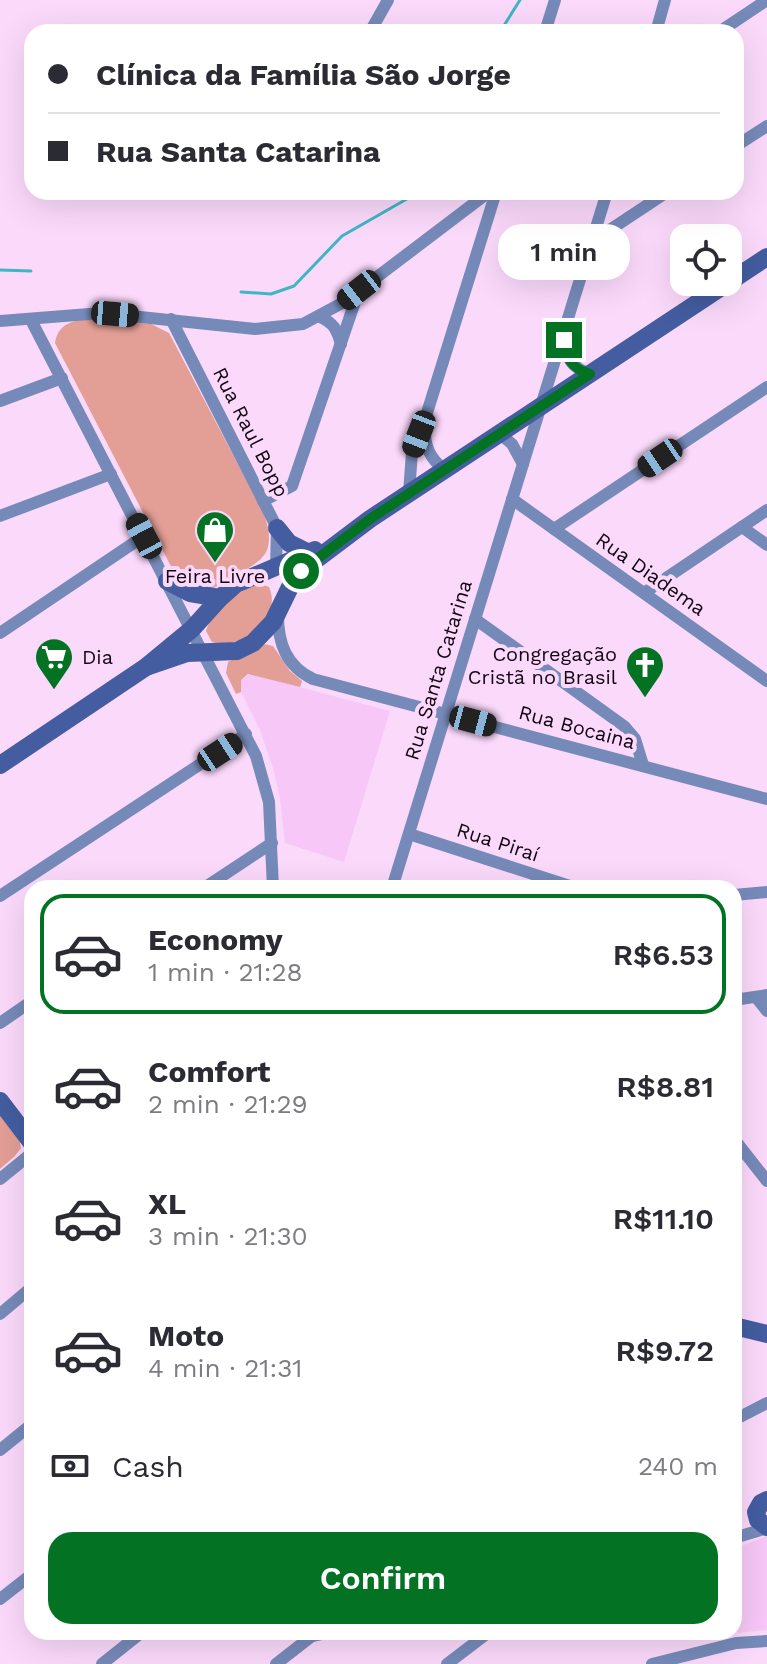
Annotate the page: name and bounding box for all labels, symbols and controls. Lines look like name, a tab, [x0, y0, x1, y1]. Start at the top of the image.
text: Clínica da Família São Jorge	[96, 57, 511, 92]
text: Rua Santa Catarina	[96, 134, 380, 169]
callout: 1 min	[498, 224, 630, 280]
map controls	[670, 224, 742, 296]
button: locate	[670, 224, 742, 296]
text: 1 min	[531, 237, 597, 267]
car	[333, 266, 385, 314]
car	[90, 300, 140, 328]
route end	[546, 322, 582, 358]
street label: Rua Raul Bopp	[208, 363, 294, 501]
car	[399, 407, 439, 461]
car	[633, 435, 687, 481]
car	[122, 509, 166, 563]
shop icon: Feira Livre	[194, 509, 236, 564]
street label: Rua Diadema	[591, 527, 711, 621]
route start	[283, 553, 319, 589]
place label: Feira Livre	[165, 564, 265, 588]
street label: Rua Santa Catarina	[399, 577, 477, 763]
supermarket icon: Dia	[33, 636, 75, 691]
place label: Congregação Cristã no Brasil	[468, 642, 617, 689]
church icon: Congregação Cristã no Brasil	[624, 644, 666, 699]
place label: Dia	[82, 645, 113, 669]
street label: Rua Bocaina	[516, 700, 638, 754]
car	[447, 703, 499, 739]
car	[193, 729, 247, 775]
street label: Rua Piraí	[454, 817, 542, 867]
icon: car	[52, 918, 124, 990]
text: Economy	[148, 922, 283, 957]
text: R$6.53	[613, 937, 714, 972]
text: 1 min · 21:28	[148, 957, 303, 987]
icon: car	[52, 1050, 124, 1122]
text: Comfort	[148, 1054, 270, 1089]
text: R$8.81	[616, 1069, 714, 1104]
text: 2 min · 21:29	[148, 1089, 308, 1119]
icon: car	[52, 1182, 124, 1254]
text: XL	[148, 1186, 186, 1221]
text: R$11.10	[613, 1201, 714, 1236]
text: 3 min · 21:30	[148, 1221, 308, 1251]
icon: car	[52, 1314, 124, 1386]
text: Moto	[148, 1318, 224, 1353]
text: R$9.72	[616, 1333, 714, 1368]
text: 4 min · 21:31	[148, 1353, 302, 1383]
icon: cash	[48, 1444, 92, 1488]
text: Cash	[112, 1449, 184, 1484]
text: 240 m	[638, 1451, 718, 1481]
button: Confirm	[48, 1532, 718, 1624]

